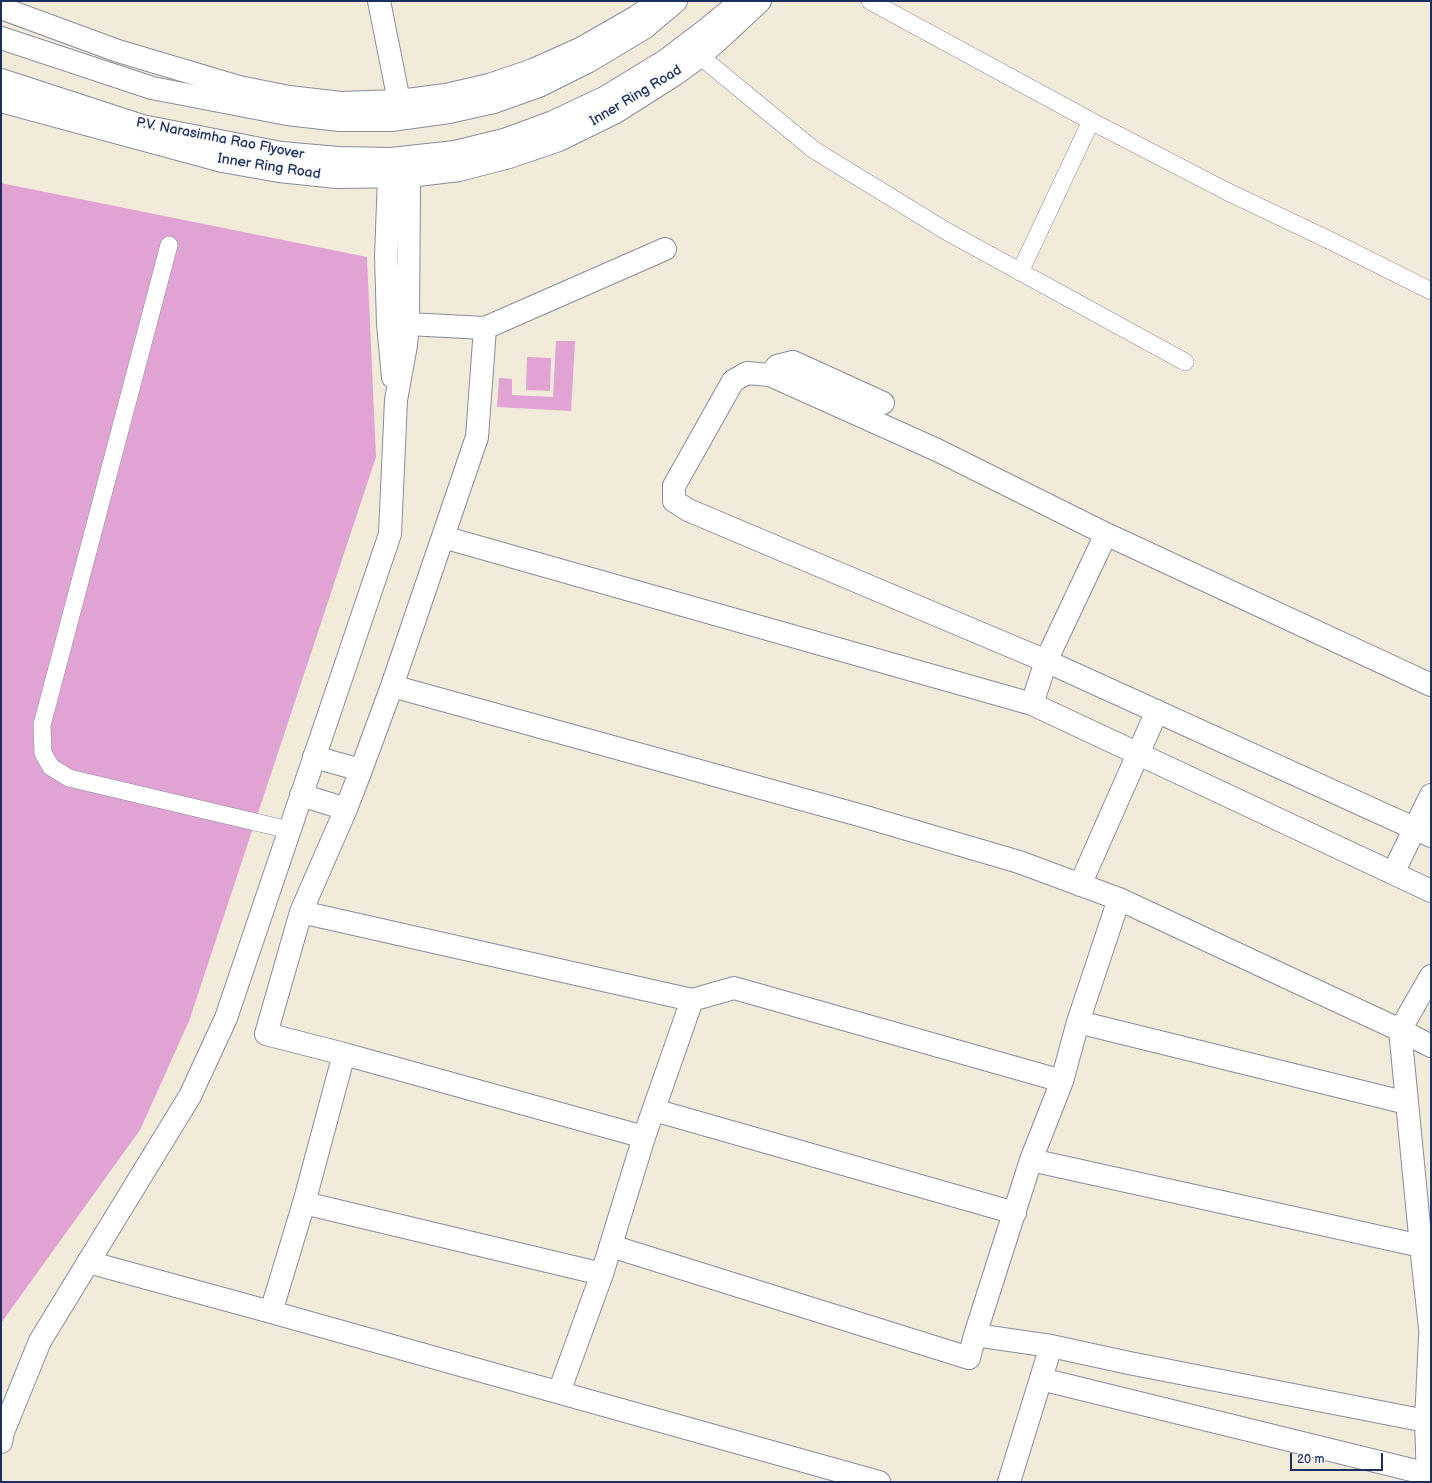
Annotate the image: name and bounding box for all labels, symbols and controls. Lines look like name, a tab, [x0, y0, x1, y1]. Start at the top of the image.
street label: Inner Ring Road	[587, 62, 685, 130]
street label: P.V. Narasimha Rao Flyover	[135, 114, 305, 164]
street label: Inner Ring Road	[216, 151, 322, 183]
scale bar	[1292, 1445, 1385, 1471]
text: 20 m	[1297, 1452, 1324, 1467]

